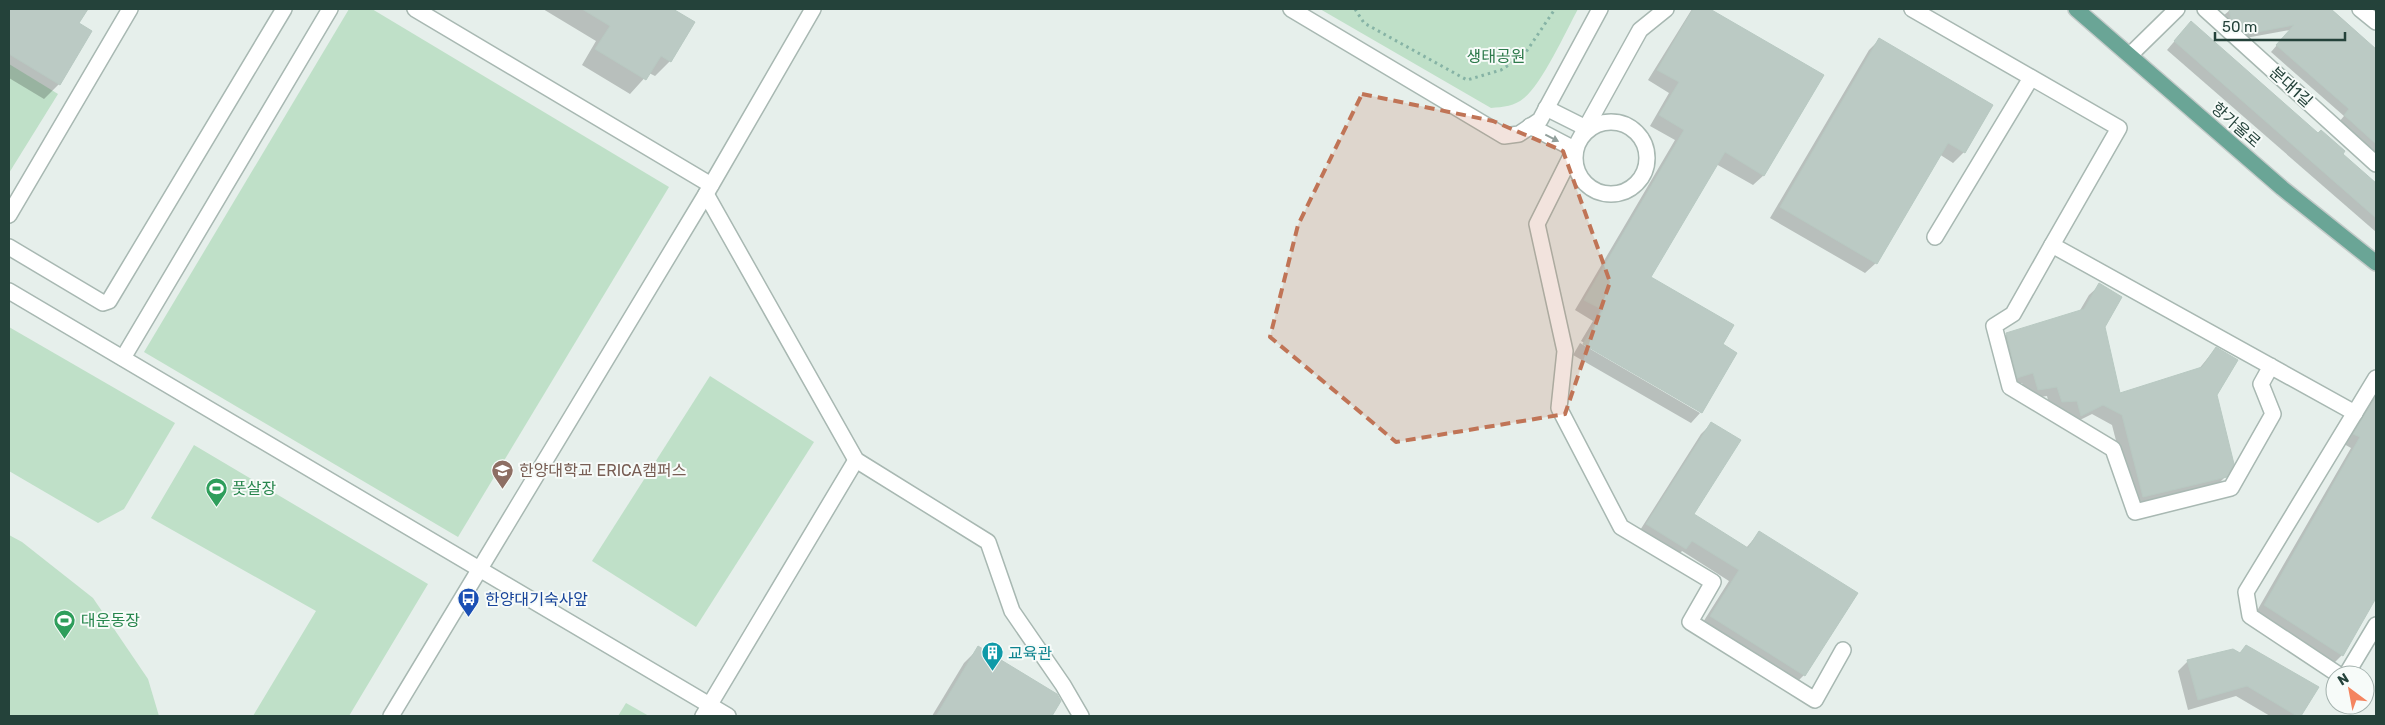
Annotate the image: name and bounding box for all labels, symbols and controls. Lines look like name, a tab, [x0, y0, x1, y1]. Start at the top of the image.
scale bar	[2215, 10, 2345, 42]
text: 50 m	[2222, 18, 2257, 36]
park label: 생태공원	[1467, 47, 1525, 66]
street label: 분대1길	[2266, 63, 2316, 111]
street label: 항가울로	[2208, 99, 2265, 152]
one-way arrow	[1545, 134, 1560, 142]
school or university icon: 한양대학교 ERICA캠퍼스	[491, 458, 515, 489]
place label: 한양대학교 ERICA캠퍼스	[519, 461, 687, 480]
sports icon: 풋살장	[204, 476, 228, 507]
place label: 풋살장	[232, 479, 276, 498]
bus stop icon: 한양대기숙사앞	[457, 587, 481, 618]
place label: 한양대기숙사앞	[485, 590, 588, 609]
sports icon: 대운동장	[53, 608, 77, 639]
place label: 대운동장	[81, 611, 140, 630]
building icon: 교육관	[980, 641, 1004, 672]
place label: 교육관	[1008, 644, 1052, 663]
north arrow	[2325, 665, 2375, 715]
text: N	[2335, 670, 2352, 689]

